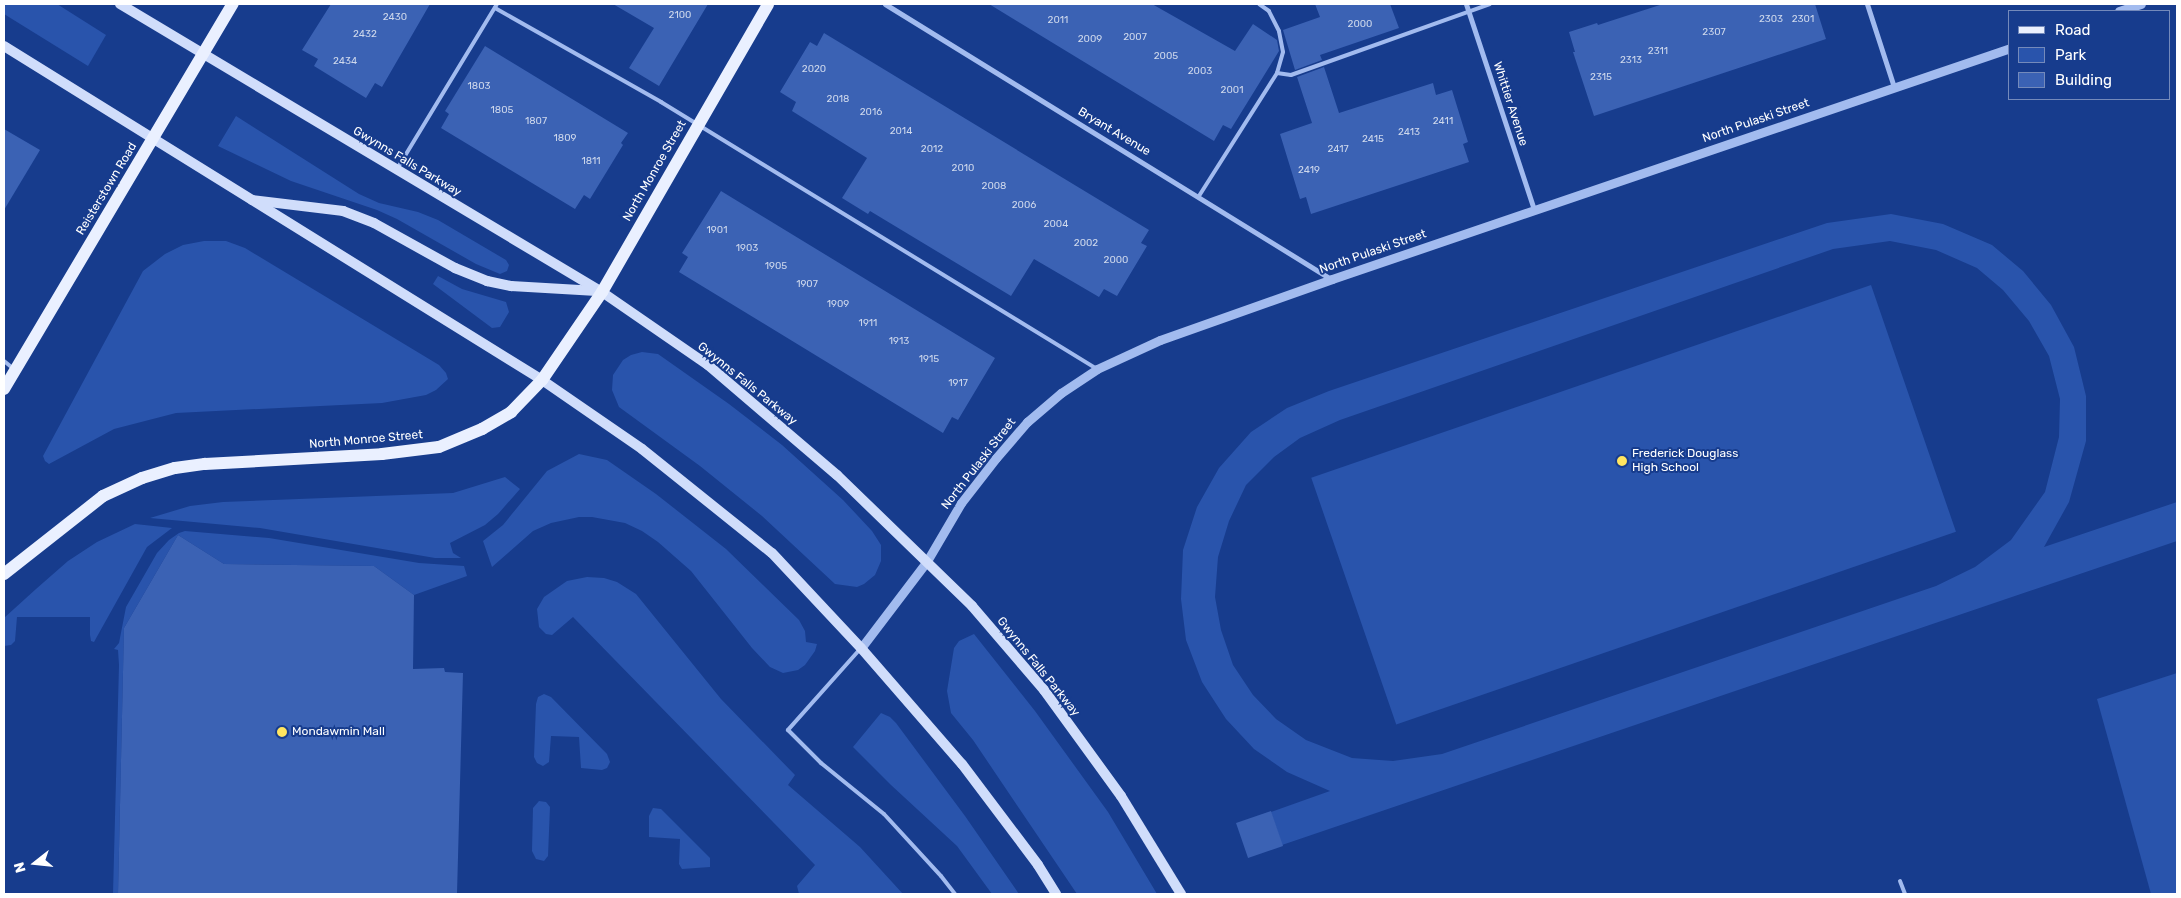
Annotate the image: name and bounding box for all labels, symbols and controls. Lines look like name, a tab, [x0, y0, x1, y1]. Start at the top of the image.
house number: 2100	[669, 10, 691, 22]
legend	[2008, 10, 2171, 100]
house number: 2430	[383, 12, 407, 24]
house number: 2303	[1759, 14, 1783, 26]
house number: 2301	[1792, 14, 1814, 26]
house number: 2011	[1048, 15, 1068, 27]
house number: 2000	[1348, 19, 1372, 31]
text: Road	[2055, 21, 2091, 39]
house number: 2307	[1702, 27, 1726, 39]
house number: 2432	[353, 29, 377, 41]
house number: 2007	[1123, 32, 1147, 44]
house number: 2009	[1078, 34, 1102, 46]
house number: 2311	[1648, 46, 1668, 58]
text: Park	[2055, 46, 2086, 64]
house number: 2005	[1154, 51, 1178, 63]
house number: 2313	[1620, 55, 1642, 67]
house number: 2434	[333, 56, 357, 68]
street label: Whittier Avenue	[1489, 60, 1531, 148]
house number: 2020	[802, 64, 826, 76]
house number: 2003	[1188, 66, 1212, 78]
text: Building	[2055, 71, 2112, 89]
house number: 2315	[1590, 72, 1612, 84]
house number: 1803	[468, 81, 490, 93]
house number: 2001	[1221, 85, 1243, 97]
house number: 2018	[827, 94, 849, 106]
street label: North Pulaski Street	[1701, 96, 1811, 146]
house number: 1805	[491, 105, 513, 117]
street label: Bryant Avenue	[1075, 105, 1153, 159]
house number: 2016	[860, 107, 882, 119]
house number: 1807	[525, 116, 547, 128]
house number: 2411	[1433, 116, 1453, 128]
street label: North Monroe Street	[620, 118, 690, 224]
street label: Gwynns Falls Parkway	[350, 124, 464, 200]
house number: 2014	[890, 126, 912, 138]
house number: 2413	[1398, 127, 1420, 139]
house number: 1809	[554, 133, 576, 145]
house number: 2415	[1362, 134, 1384, 146]
street label: Reisterstown Road	[74, 140, 140, 238]
house number: 2012	[921, 144, 943, 156]
house number: 2417	[1327, 144, 1349, 156]
house number: 1811	[581, 156, 601, 168]
house number: 2010	[952, 163, 974, 175]
house number: 2419	[1298, 165, 1320, 177]
house number: 2008	[982, 181, 1006, 193]
house number: 2006	[1012, 200, 1036, 212]
house number: 2004	[1044, 219, 1068, 231]
house number: 1901	[707, 225, 727, 237]
street label: North Pulaski Street	[1318, 227, 1428, 277]
house number: 2002	[1074, 238, 1098, 250]
house number: 1903	[736, 243, 758, 255]
house number: 2000	[1104, 255, 1128, 267]
house number: 1905	[765, 261, 787, 273]
house number: 1907	[796, 279, 818, 291]
house number: 1909	[827, 299, 849, 311]
house number: 1911	[859, 318, 877, 330]
house number: 1913	[889, 336, 909, 348]
street label: Gwynns Falls Parkway	[694, 339, 800, 429]
house number: 1915	[919, 354, 939, 366]
house number: 1917	[948, 378, 968, 390]
street label: North Pulaski Street	[939, 415, 1019, 513]
street label: North Monroe Street	[309, 428, 423, 452]
place label: Frederick Douglass High School	[1632, 447, 1738, 475]
marker: Frederick Douglass High School	[1616, 455, 1628, 467]
street label: Gwynns Falls Parkway	[993, 614, 1083, 720]
place label: Mondawmin Mall	[292, 725, 385, 739]
marker: Mondawmin Mall	[276, 726, 288, 738]
north arrow	[10, 838, 60, 888]
text: N	[11, 860, 30, 874]

